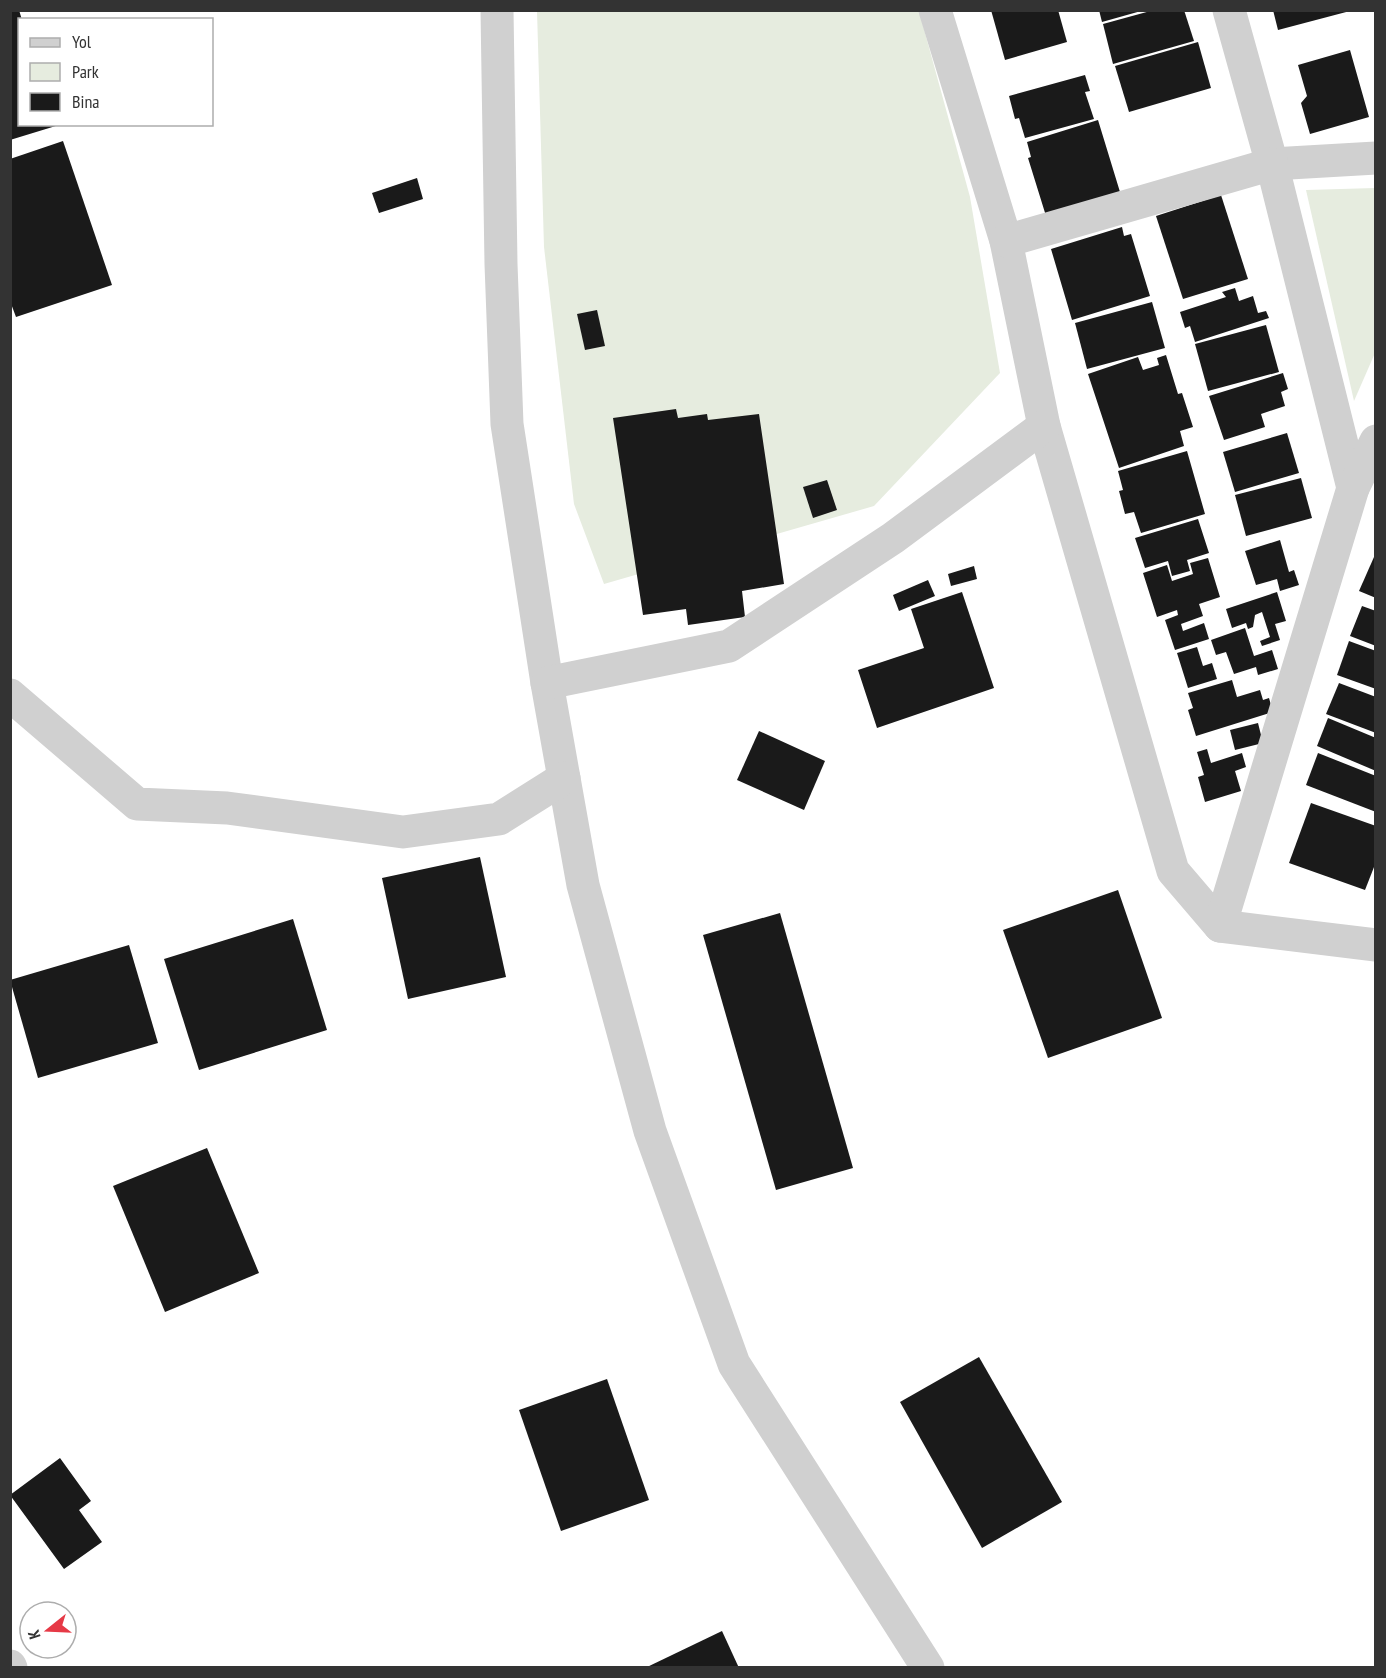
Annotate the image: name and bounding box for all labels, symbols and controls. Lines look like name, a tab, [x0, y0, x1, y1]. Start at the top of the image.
legend	[18, 18, 213, 126]
text: Yol	[72, 30, 92, 53]
text: Park	[72, 60, 99, 83]
text: Bina	[72, 90, 100, 113]
north arrow	[18, 1600, 78, 1660]
text: K	[23, 1627, 45, 1642]

